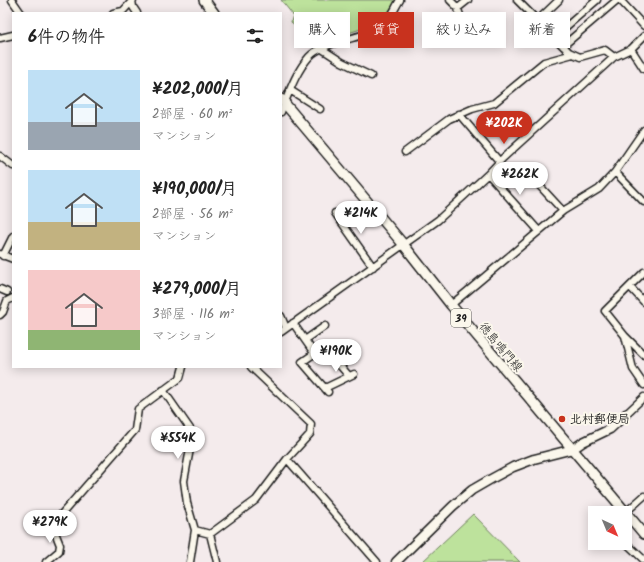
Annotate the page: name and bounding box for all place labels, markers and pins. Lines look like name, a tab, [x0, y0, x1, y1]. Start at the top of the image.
pin: ¥202K	[476, 111, 532, 145]
pin: ¥262K	[492, 162, 548, 196]
pin: ¥214K	[333, 201, 389, 235]
pin: ¥190K	[308, 339, 364, 373]
place label: 北村郵便局	[570, 410, 630, 429]
marker: 北村郵便局	[557, 414, 567, 424]
pin: ¥554K	[150, 426, 206, 460]
pin: ¥279K	[22, 510, 78, 544]

